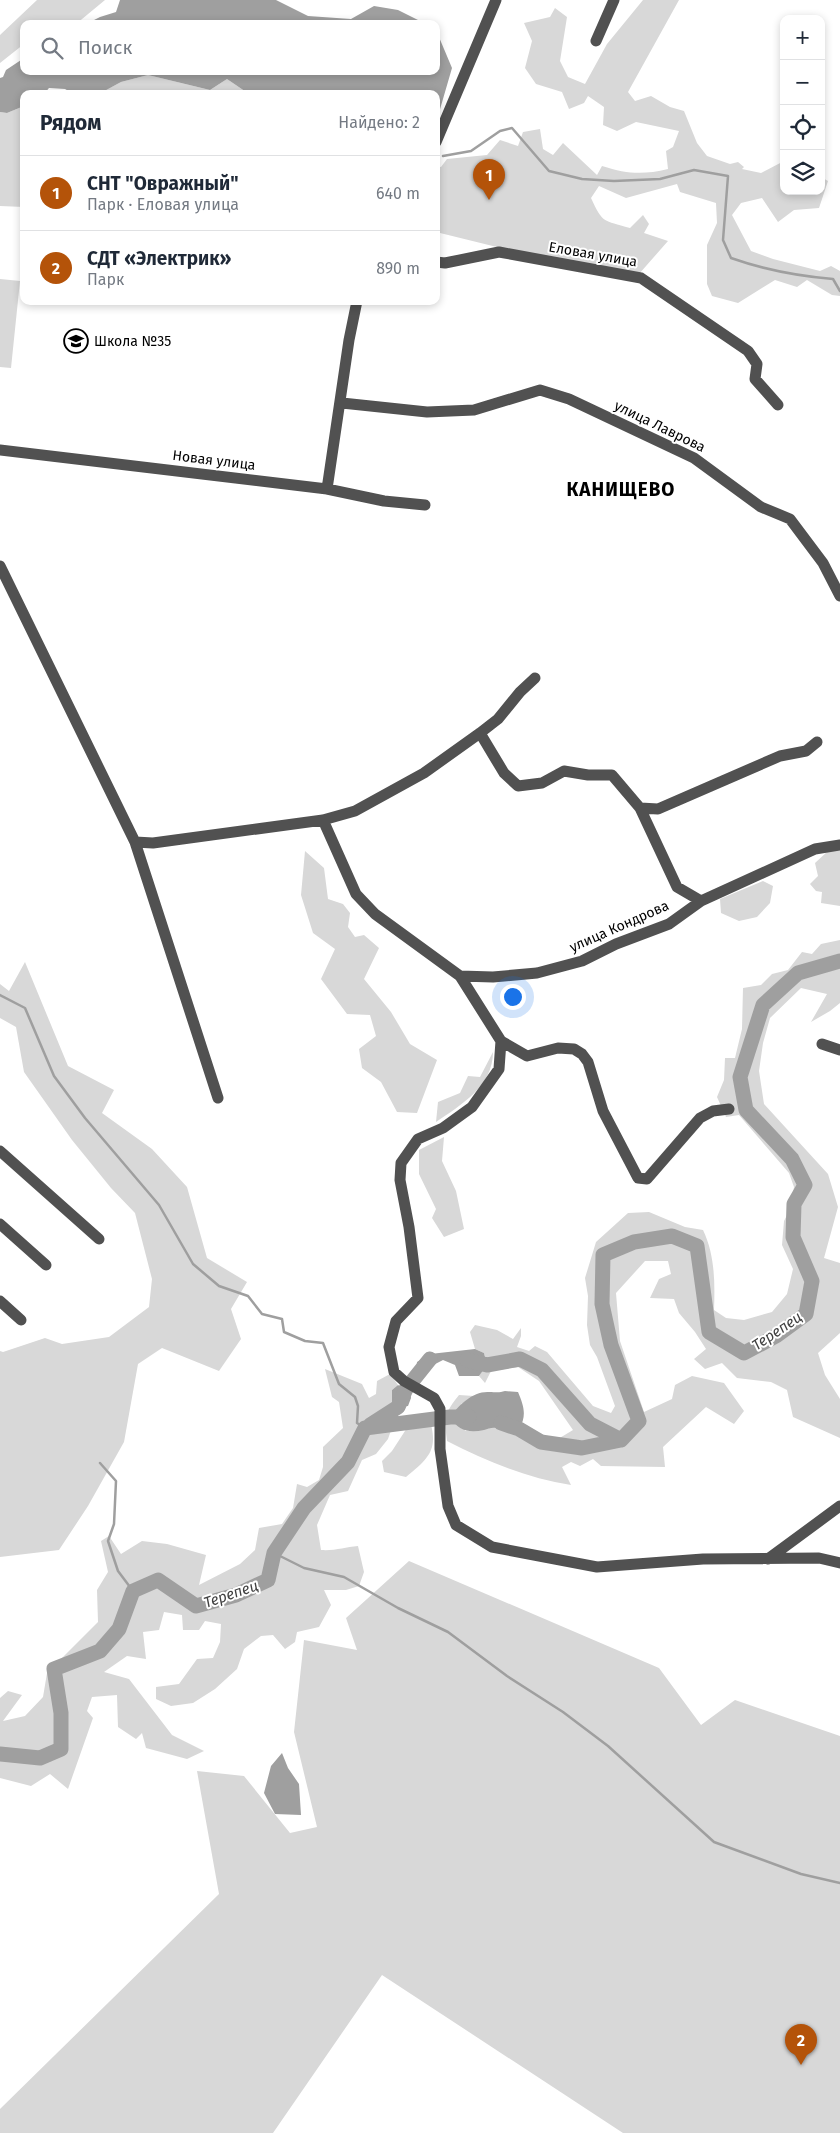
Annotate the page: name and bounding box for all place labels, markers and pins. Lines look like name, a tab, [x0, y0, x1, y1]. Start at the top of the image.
pin: 1	[473, 159, 505, 200]
school or university icon: Школа №35	[63, 328, 89, 354]
place label: Школа №35	[94, 333, 171, 350]
pin: 2	[785, 2024, 817, 2065]

